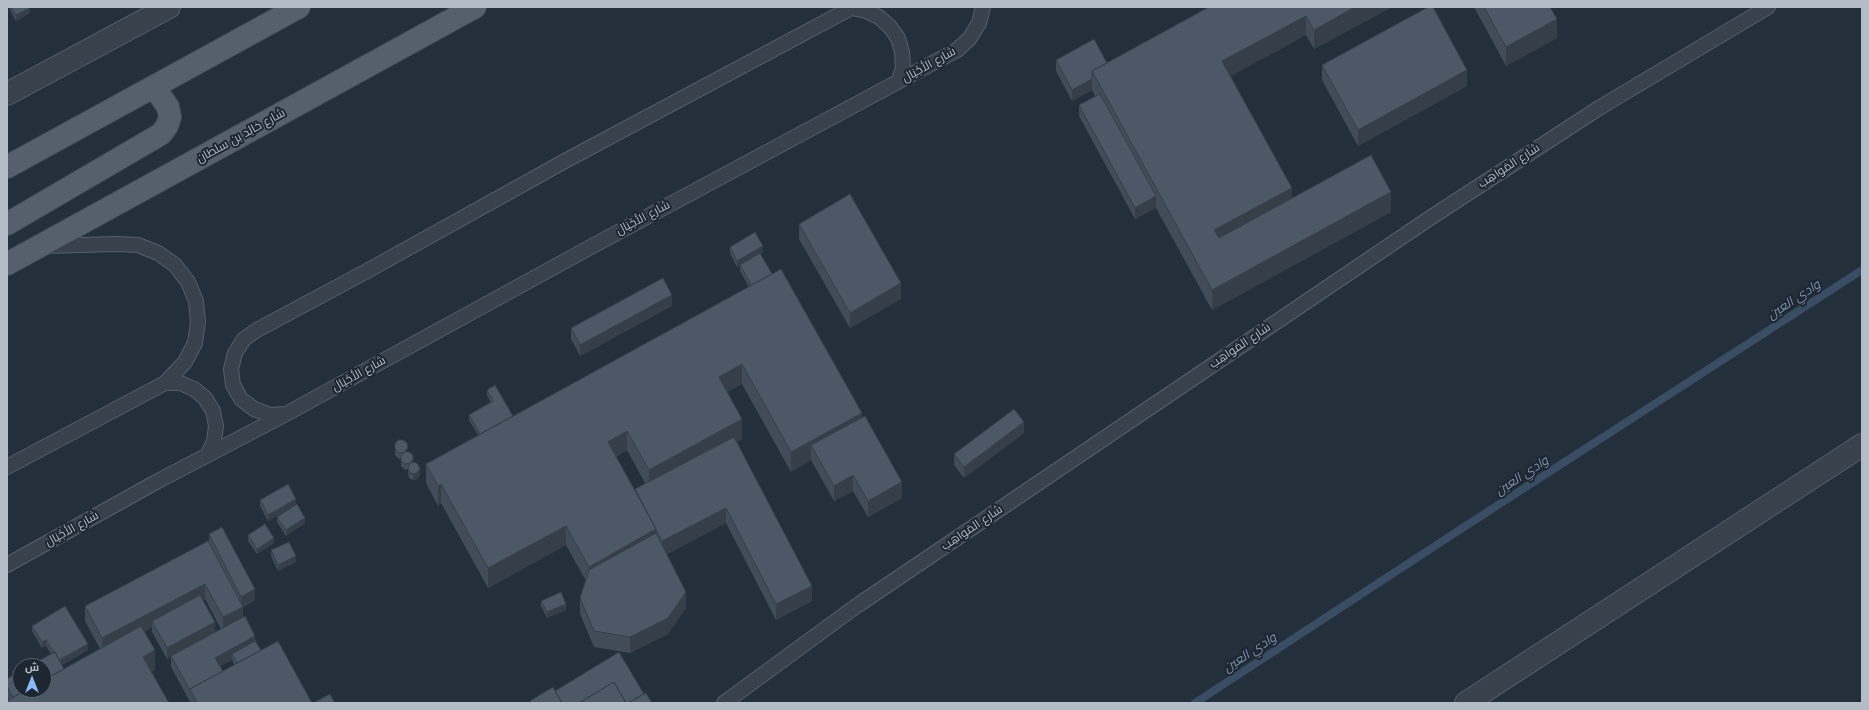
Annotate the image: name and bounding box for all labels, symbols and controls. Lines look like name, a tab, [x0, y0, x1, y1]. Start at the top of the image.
street label: شارع الأَجْيَال	[900, 44, 958, 86]
street label: شارع خالِد بن سلطان	[194, 106, 288, 166]
street label: شارع المَواهِب	[1475, 141, 1543, 191]
street label: شارع الأَجْيَال	[613, 198, 673, 238]
water label: وادي العين	[1764, 277, 1824, 323]
street label: شارع المَواهِب	[1207, 320, 1273, 372]
street label: شارع الأَجْيَال	[330, 353, 388, 395]
water label: وادي العين	[1492, 453, 1552, 499]
street label: شارع المَواهِب	[939, 502, 1005, 554]
street label: شارع الأَجْيَال	[43, 508, 101, 550]
water label: وادي العين	[1220, 630, 1280, 676]
north arrow	[12, 658, 52, 698]
text: ش	[25, 661, 39, 673]

